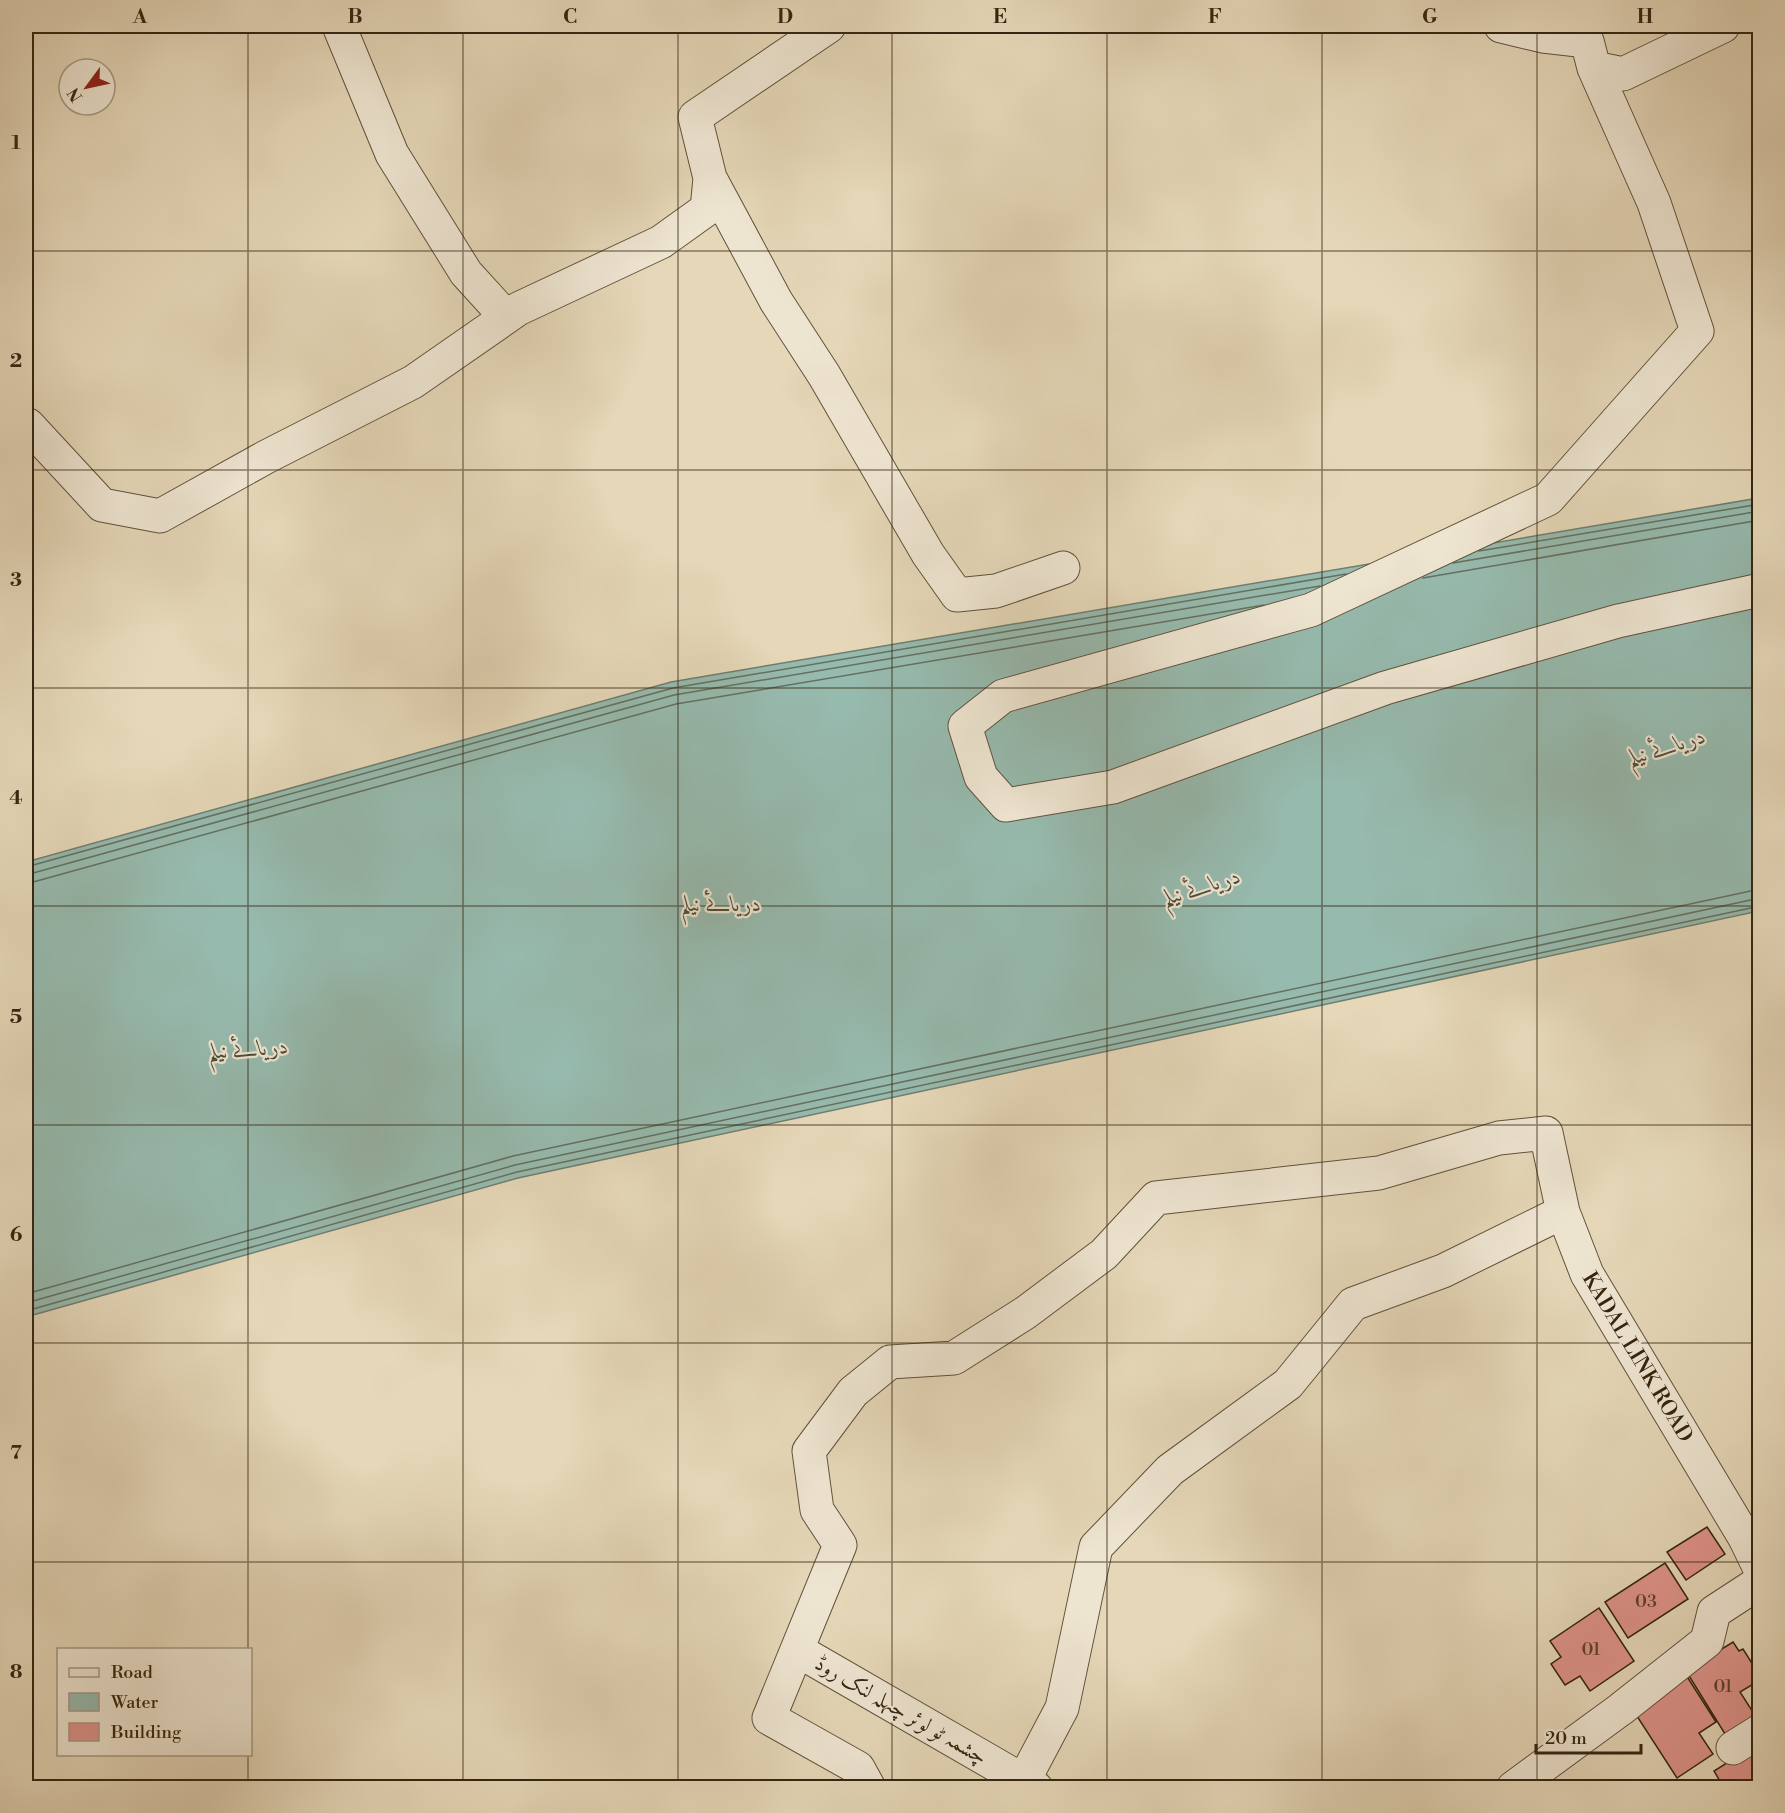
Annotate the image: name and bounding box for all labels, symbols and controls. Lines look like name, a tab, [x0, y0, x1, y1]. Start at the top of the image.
text: A	[132, 5, 148, 30]
text: B	[347, 5, 363, 30]
text: C	[563, 5, 577, 30]
text: D	[777, 5, 793, 30]
text: E	[993, 5, 1007, 30]
text: F	[1208, 5, 1222, 30]
text: G	[1422, 5, 1438, 30]
text: H	[1637, 5, 1654, 30]
north arrow	[57, 57, 117, 117]
text: N	[63, 84, 87, 105]
text: 1	[11, 131, 21, 156]
text: 2	[10, 349, 22, 374]
text: 3	[10, 568, 22, 593]
water label: دریائے نیلم	[1623, 721, 1711, 780]
text: 4	[9, 786, 23, 811]
water label: دریائے نیلم	[1158, 861, 1246, 920]
water label: دریائے نیلم	[681, 889, 761, 926]
text: 5	[10, 1005, 22, 1030]
water label: دریائے نیلم	[207, 1031, 290, 1074]
text: 6	[10, 1223, 23, 1248]
street label: KADAL LINK ROAD	[1576, 1268, 1698, 1447]
text: 7	[10, 1441, 22, 1466]
house number: 03	[1635, 1590, 1657, 1613]
house number: 01	[1581, 1638, 1601, 1661]
legend	[57, 1648, 252, 1756]
street label: چشمہ ٹو لوئر چہلہ لنک روڈ	[810, 1651, 991, 1771]
text: 8	[10, 1660, 23, 1685]
text: Road	[111, 1661, 154, 1684]
house number: 01	[1713, 1675, 1733, 1698]
text: Water	[110, 1691, 159, 1714]
scale bar	[1536, 1717, 1641, 1755]
text: Building	[110, 1721, 182, 1744]
text: 20 m	[1545, 1727, 1587, 1750]

